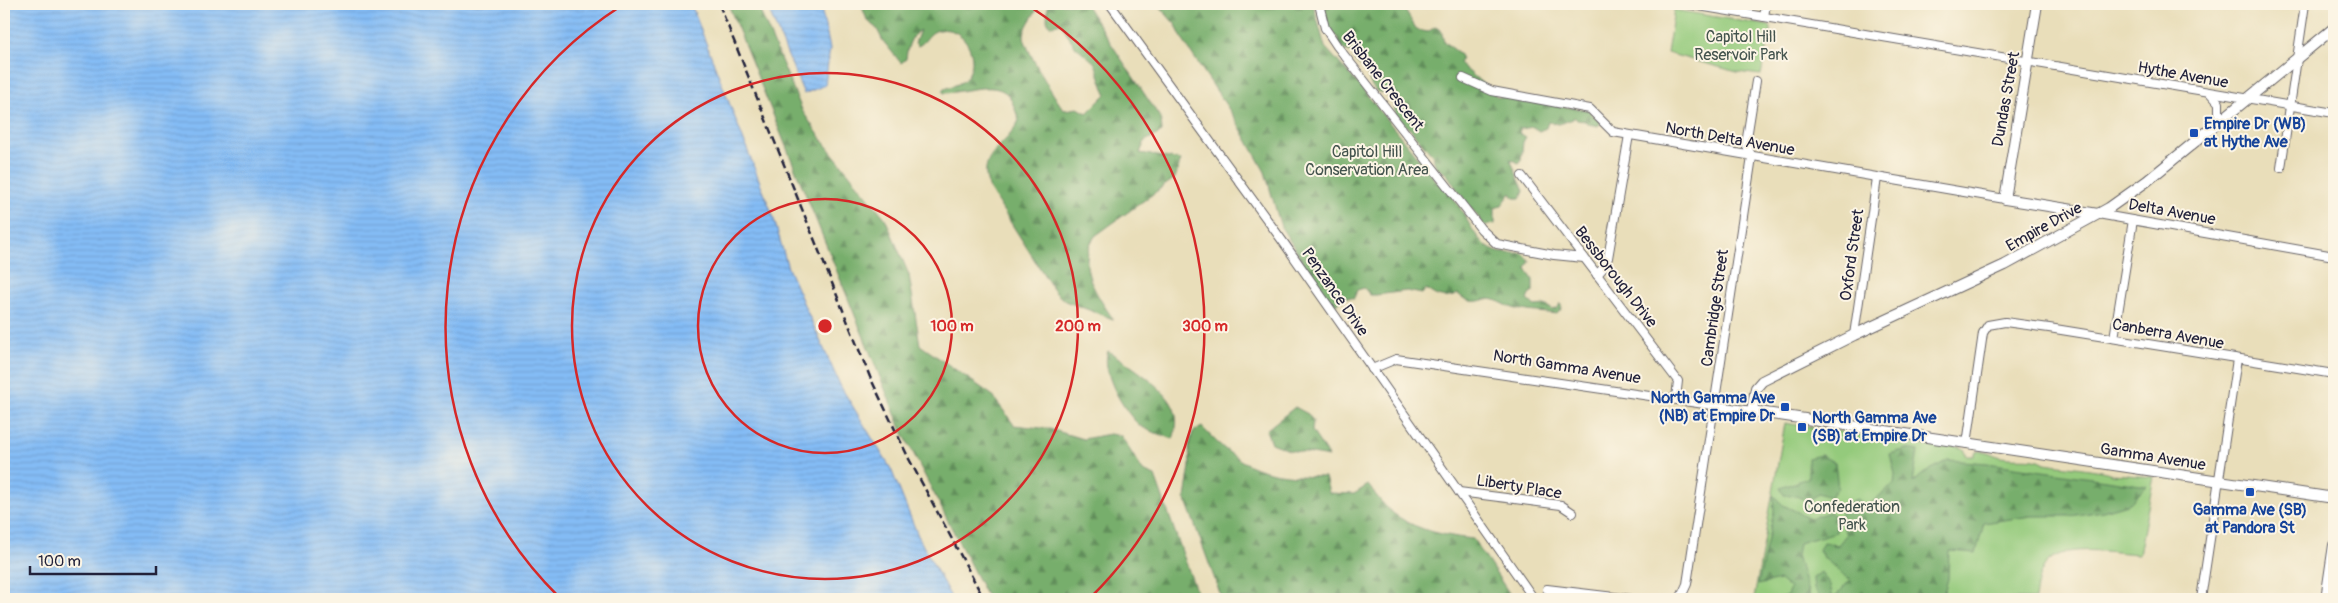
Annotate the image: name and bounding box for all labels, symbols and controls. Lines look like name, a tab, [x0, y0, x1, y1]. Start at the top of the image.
street label: Brisbane Crescent	[1338, 27, 1429, 135]
park label: Capitol Hill Reservoir Park	[1694, 27, 1788, 65]
street label: Dundas Street	[1988, 49, 2024, 148]
street label: Hythe Avenue	[2136, 57, 2230, 93]
place label: Empire Dr (WB) at Hythe Ave	[2204, 114, 2306, 152]
street label: North Delta Avenue	[1664, 118, 1796, 160]
marker: Empire Dr (WB) at Hythe Ave	[2188, 127, 2200, 139]
park label: Capitol Hill Conservation Area	[1305, 142, 1429, 180]
street label: Delta Avenue	[2127, 194, 2217, 230]
street label: Empire Drive	[2002, 198, 2086, 256]
street label: Oxford Street	[1836, 207, 1868, 302]
street label: Bessborough Drive	[1570, 222, 1662, 332]
street label: Penzance Drive	[1297, 244, 1373, 340]
street label: Cambridge Street	[1697, 247, 1733, 368]
street label: Canberra Avenue	[2111, 314, 2226, 354]
centre of rings	[816, 317, 834, 335]
text: 100 m	[931, 317, 973, 336]
text: 200 m	[1055, 317, 1101, 336]
text: 300 m	[1182, 317, 1228, 336]
street label: North Gamma Avenue	[1492, 345, 1642, 389]
place label: North Gamma Ave (NB) at Empire Dr	[1651, 388, 1776, 426]
marker: North Gamma Ave (NB) at Empire Dr	[1779, 401, 1791, 413]
place label: North Gamma Ave (SB) at Empire Dr	[1812, 408, 1938, 446]
marker: North Gamma Ave (SB) at Empire Dr	[1796, 421, 1808, 433]
street label: Gamma Avenue	[2099, 439, 2207, 475]
street label: Liberty Place	[1475, 470, 1563, 504]
marker: Gamma Ave (SB) at Pandora St	[2244, 486, 2256, 498]
park label: Confederation Park	[1804, 497, 1900, 535]
place label: Gamma Ave (SB) at Pandora St	[2193, 500, 2307, 538]
scale bar	[30, 543, 156, 575]
text: 100 m	[38, 552, 81, 571]

